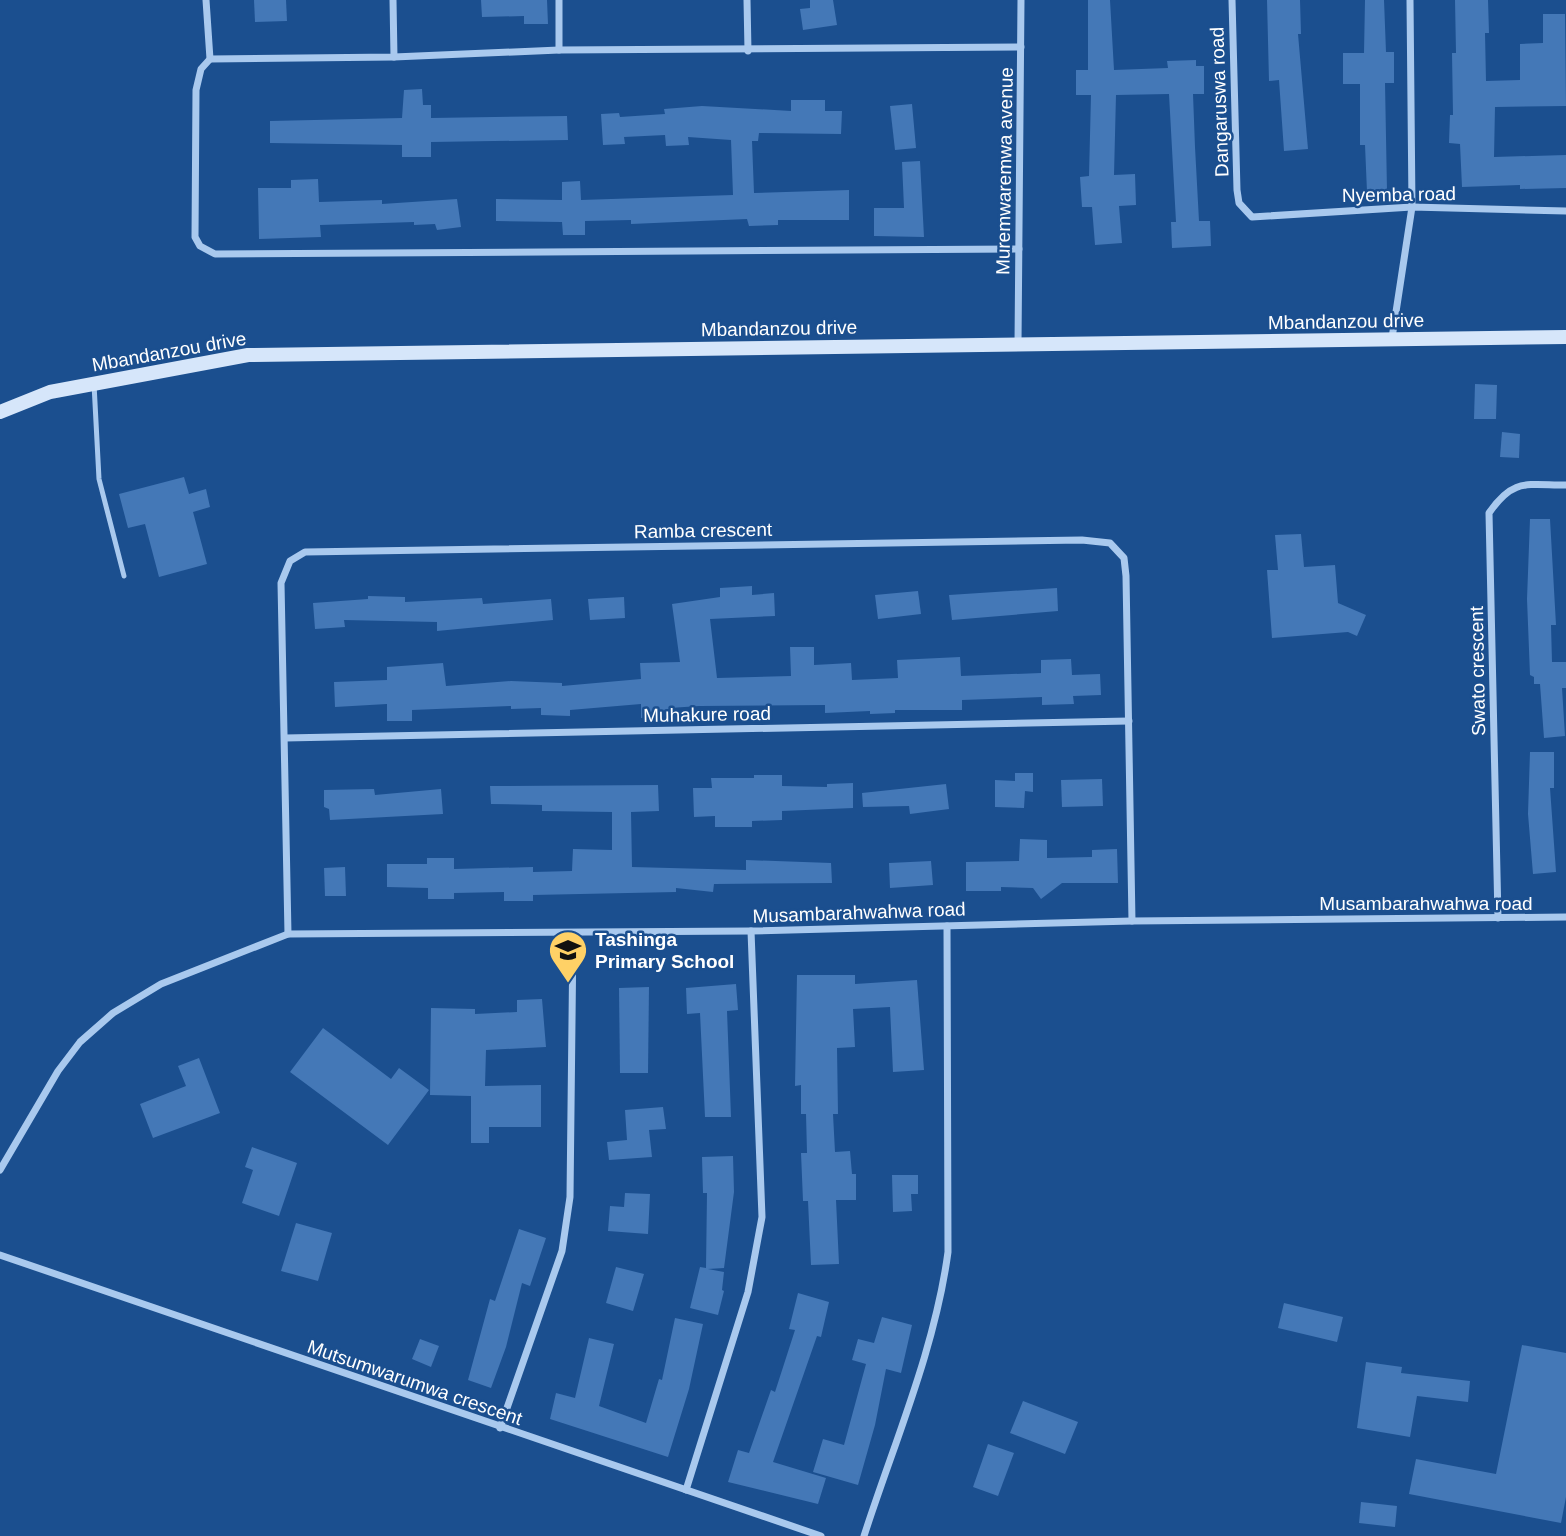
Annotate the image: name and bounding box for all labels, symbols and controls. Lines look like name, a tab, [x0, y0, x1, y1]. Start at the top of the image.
street label: Dangaruswa road	[1206, 27, 1233, 177]
street label: Muremwaremwa avenue	[992, 67, 1017, 275]
street label: Nyemba road	[1342, 183, 1456, 206]
street label: Mbandanzou drive	[1268, 310, 1424, 333]
street label: Mbandanzou drive	[701, 317, 857, 340]
street label: Mbandanzou drive	[90, 328, 248, 375]
street label: Ramba crescent	[634, 519, 773, 542]
street label: Swato crescent	[1466, 605, 1489, 736]
street label: Muhakure road	[643, 703, 771, 726]
street label: Musambarahwahwa road	[1319, 893, 1533, 914]
street label: Musambarahwahwa road	[752, 898, 966, 927]
school or university icon: Tashinga Primary School	[547, 929, 589, 984]
place label: Tashinga Primary School	[595, 929, 734, 972]
street label: Mutsumwarumwa crescent	[305, 1336, 526, 1429]

